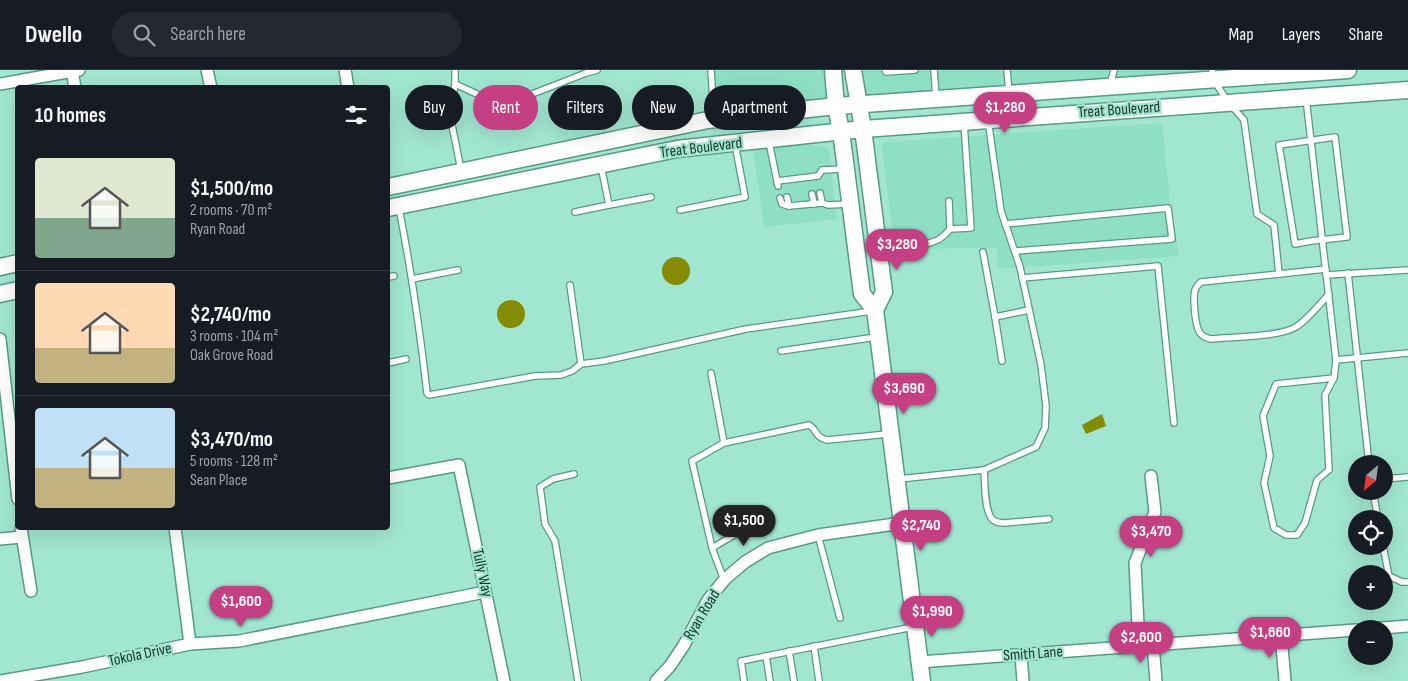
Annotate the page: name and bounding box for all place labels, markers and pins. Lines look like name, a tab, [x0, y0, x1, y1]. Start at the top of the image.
pin: $1,280	[964, 92, 1046, 134]
pin: $3,280	[856, 228, 938, 271]
pin: $3,690	[863, 372, 945, 415]
pin: $1,500	[703, 504, 785, 547]
pin: $2,740	[880, 510, 962, 552]
pin: $3,470	[1110, 516, 1192, 558]
pin: $1,600	[200, 586, 282, 628]
pin: $1,990	[891, 596, 973, 638]
pin: $1,660	[1229, 616, 1311, 659]
pin: $2,600	[1100, 622, 1182, 664]

